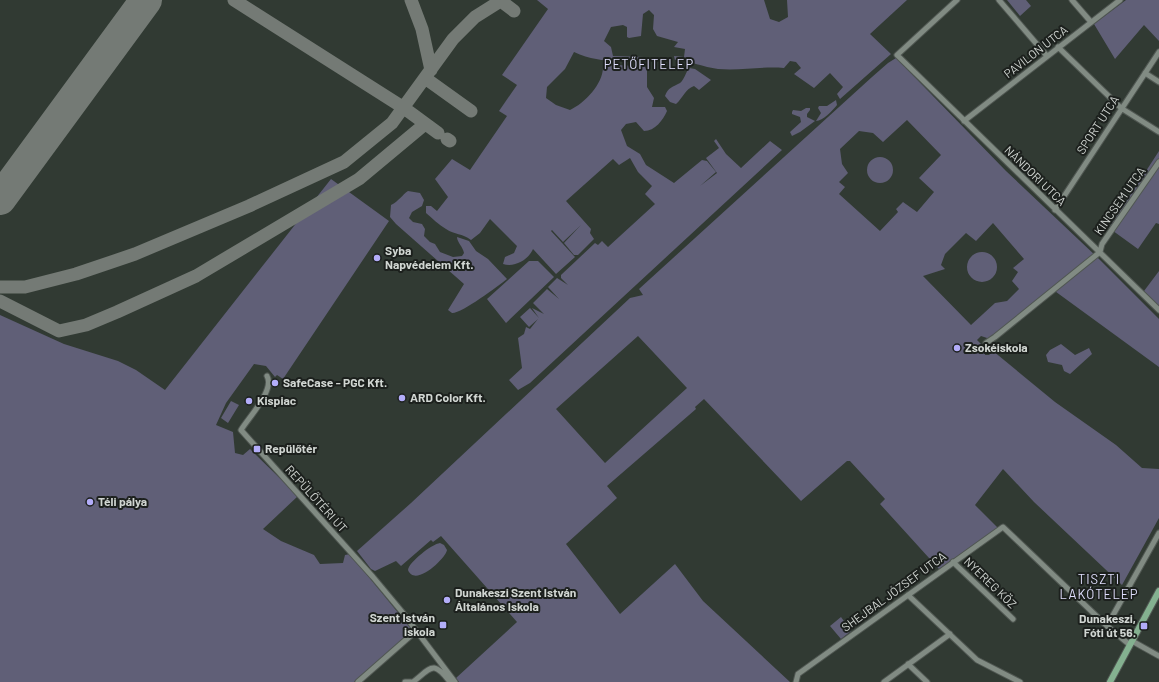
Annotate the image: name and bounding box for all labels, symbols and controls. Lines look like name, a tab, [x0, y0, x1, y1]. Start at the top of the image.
street label: PAVILON UTCA	[1001, 22, 1070, 80]
district label: PETŐFITELEP	[604, 56, 694, 72]
street label: SPORT UTCA	[1073, 93, 1121, 156]
street label: NÁNDORI UTCA	[1002, 143, 1069, 208]
street label: KINCSEM UTCA	[1091, 164, 1148, 237]
place label: Syba Napvédelem Kft.	[385, 243, 473, 271]
marker: Syba Napvédelem Kft.	[372, 253, 382, 263]
place label: Zsokéiskola	[965, 340, 1028, 354]
marker: Zsokéiskola	[952, 343, 962, 353]
place label: SafeCase - PGC Kft.	[283, 375, 387, 389]
marker: SafeCase - PGC Kft.	[270, 378, 280, 388]
place label: ARD Color Kft.	[410, 390, 486, 404]
place label: Kispiac	[257, 393, 297, 407]
marker: ARD Color Kft.	[397, 393, 407, 403]
marker: Kispiac	[244, 396, 254, 406]
place label: Repülőtér	[265, 441, 318, 455]
marker: Repülőtér	[252, 444, 262, 454]
street label: REPÜLŐTÉRI ÚT	[283, 462, 351, 535]
place label: Téli pálya	[98, 494, 147, 508]
marker: Téli pálya	[85, 497, 95, 507]
street label: SHEJBAL JÓZSEF UTCA	[838, 549, 948, 634]
street label: NYEREG KÖZ	[962, 554, 1020, 611]
district label: TISZTI LAKÓTELEP	[1060, 571, 1138, 602]
place label: Dunakeszi Szent István Általános Iskola	[455, 585, 576, 613]
marker: Dunakeszi Szent István Általános Iskola	[442, 595, 452, 605]
place label: Szent István iskola	[370, 610, 435, 638]
place label: Dunakeszi, Fóti út 56.	[1079, 611, 1136, 639]
marker: Szent István iskola	[438, 620, 448, 630]
marker: Dunakeszi, Fóti út 56.	[1139, 621, 1149, 631]

